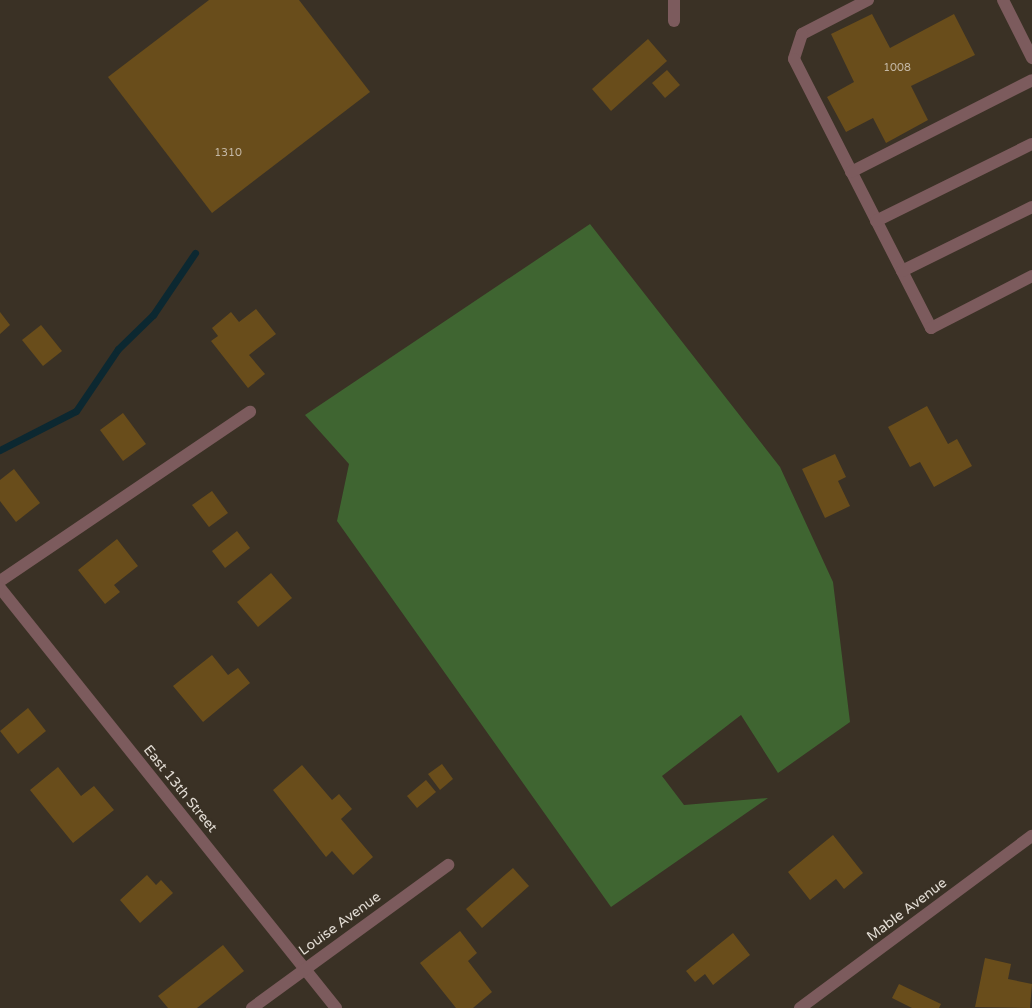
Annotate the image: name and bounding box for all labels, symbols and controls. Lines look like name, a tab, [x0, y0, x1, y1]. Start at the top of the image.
house number: 1008	[883, 61, 911, 75]
house number: 1310	[214, 146, 242, 160]
street label: East 13th Street	[140, 742, 220, 836]
street label: Mable Avenue	[864, 875, 950, 945]
street label: Louise Avenue	[296, 889, 384, 959]

